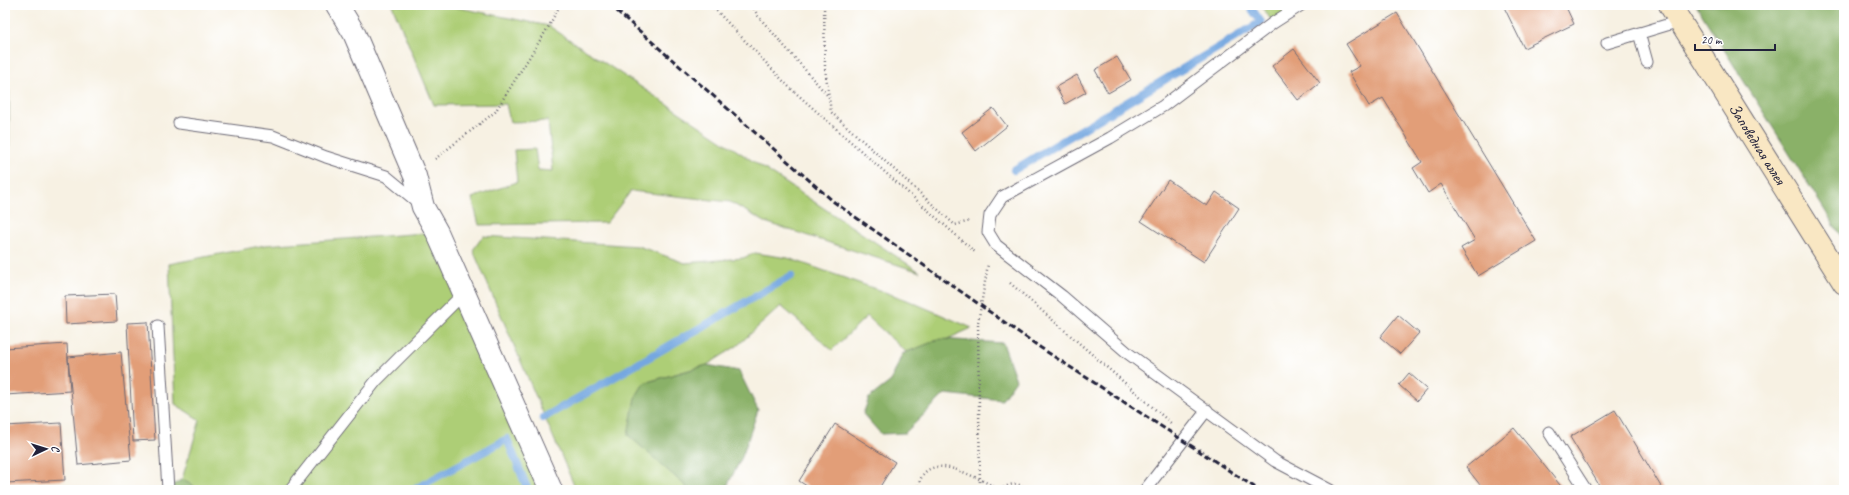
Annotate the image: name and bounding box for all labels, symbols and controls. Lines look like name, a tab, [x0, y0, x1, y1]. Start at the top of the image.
scale bar	[1695, 26, 1775, 52]
text: 20 m	[1701, 32, 1723, 48]
street label: Заповедная аллея	[1724, 100, 1790, 189]
north arrow	[26, 429, 66, 469]
text: С	[49, 445, 63, 453]

